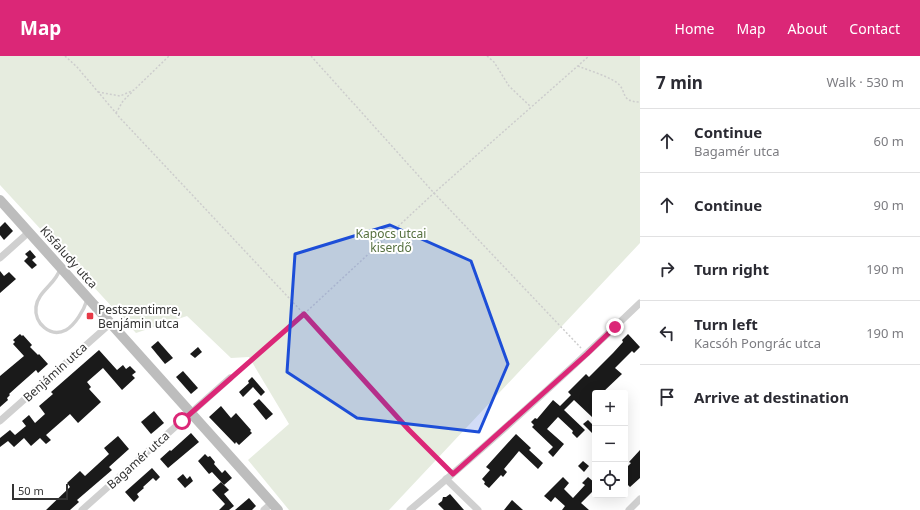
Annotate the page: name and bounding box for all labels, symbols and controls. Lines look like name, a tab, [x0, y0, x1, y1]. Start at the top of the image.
text: Map	[20, 15, 61, 41]
text: Home	[675, 19, 714, 38]
text: Map	[736, 19, 766, 38]
text: About	[788, 19, 827, 38]
text: Contact	[849, 19, 900, 38]
text: 7 min	[656, 71, 703, 94]
text: Walk · 530 m	[826, 73, 904, 91]
text: Continue	[694, 122, 762, 142]
icon: ahead	[656, 130, 678, 152]
text: 60 m	[874, 132, 904, 150]
text: Bagamér utca	[694, 142, 780, 160]
icon: ahead	[656, 194, 678, 216]
text: Continue	[694, 195, 762, 215]
text: 90 m	[874, 196, 904, 214]
street label: Kisfaludy utca	[36, 222, 102, 292]
park label: Kapocs utcai kiserdő	[356, 225, 426, 256]
icon: right	[656, 258, 678, 280]
text: Turn right	[694, 259, 769, 279]
text: 190 m	[866, 260, 904, 278]
place label: Pestszentimre, Benjámin utca	[98, 301, 181, 332]
marker: Pestszentimre, Benjámin utca	[85, 311, 95, 321]
text: Turn left	[694, 314, 758, 334]
route end	[606, 318, 624, 336]
icon: left	[656, 322, 678, 344]
text: 190 m	[866, 324, 904, 342]
text: Kacsóh Pongrác utca	[694, 334, 821, 352]
street label: Benjámin utca	[19, 339, 91, 405]
icon: arrive	[656, 386, 678, 408]
text: Arrive at destination	[694, 387, 849, 407]
map controls	[592, 390, 628, 498]
button: +	[592, 390, 628, 426]
route start	[173, 412, 191, 430]
button: −	[592, 426, 628, 462]
street label: Bagamér utca	[103, 427, 173, 493]
button: locate	[592, 462, 628, 498]
scale bar	[12, 482, 68, 501]
text: 50 m	[18, 483, 44, 498]

